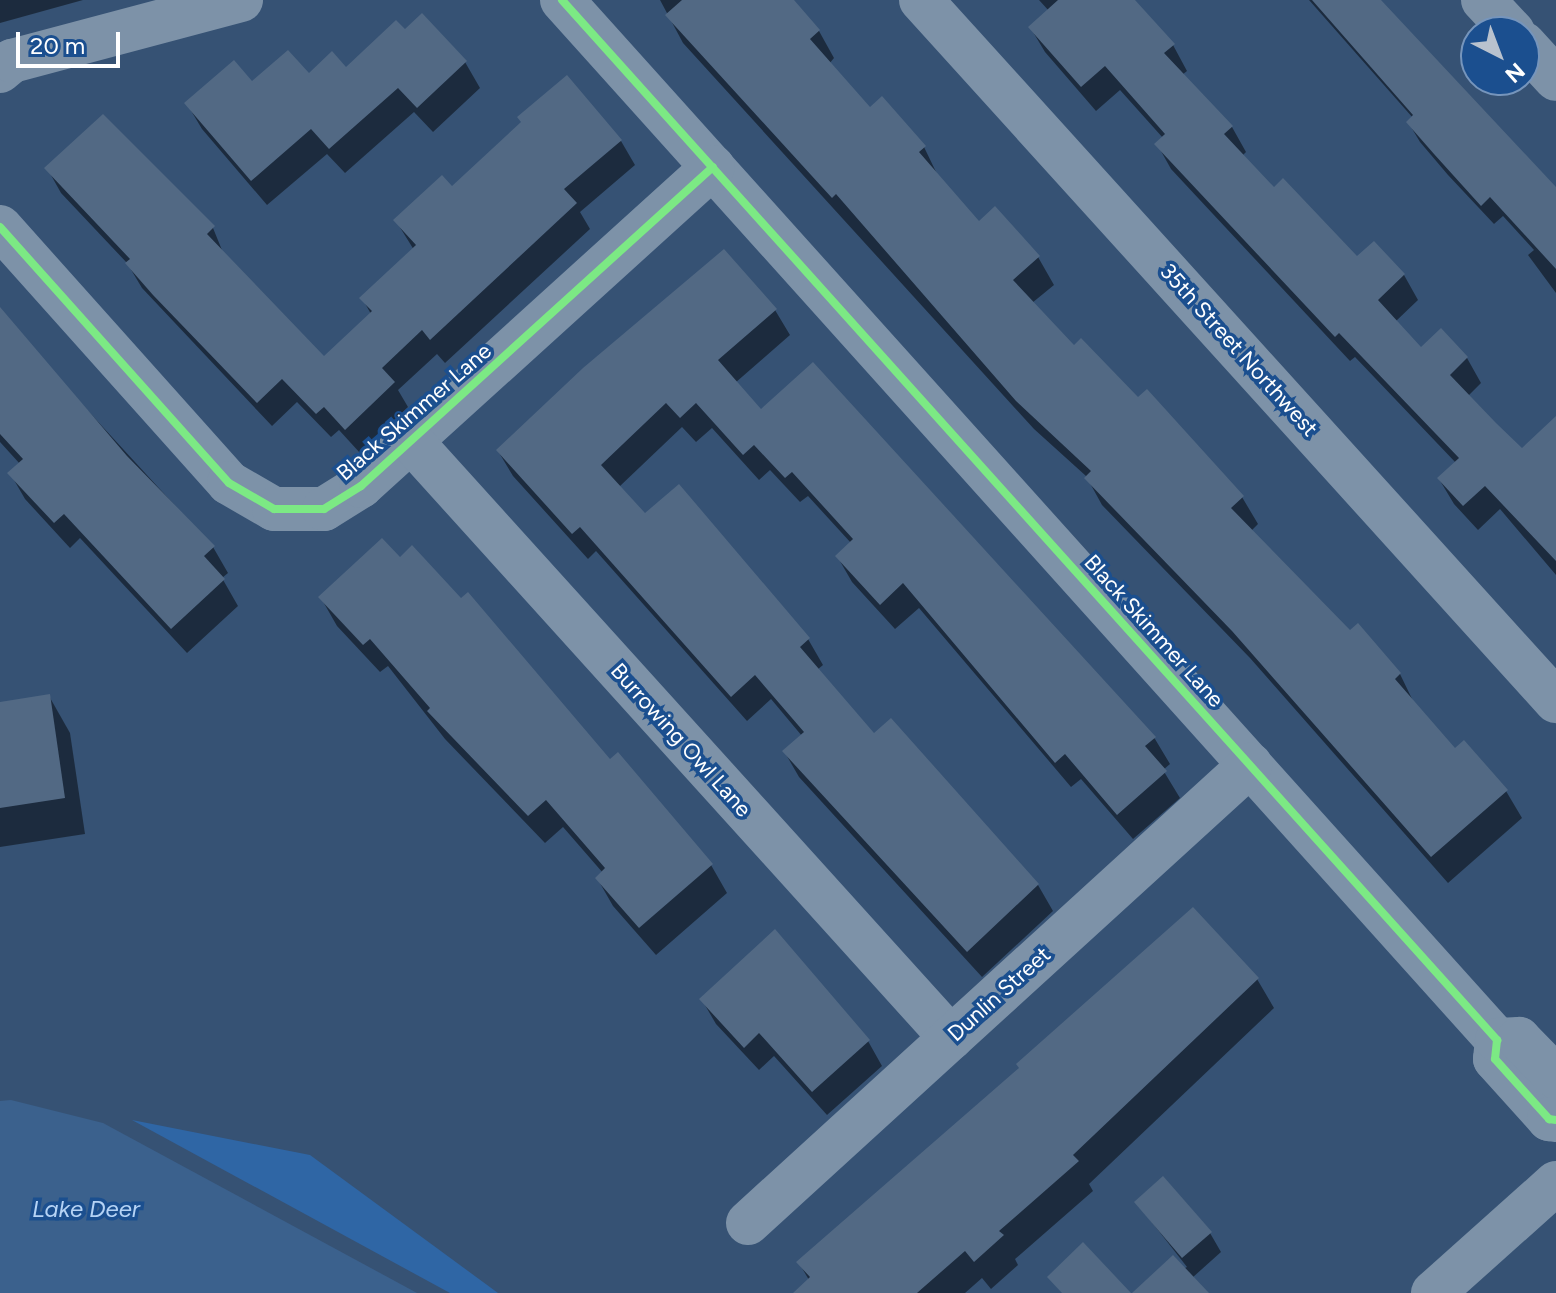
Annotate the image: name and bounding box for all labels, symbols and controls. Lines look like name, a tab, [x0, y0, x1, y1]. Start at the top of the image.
scale bar	[20, 16, 124, 66]
north arrow	[1460, 16, 1540, 96]
text: 20 m	[30, 31, 85, 60]
text: N	[1500, 57, 1530, 88]
street label: 35th Street Northwest	[1155, 258, 1323, 442]
street label: Black Skimmer Lane	[331, 338, 497, 486]
street label: Black Skimmer Lane	[1079, 549, 1229, 713]
street label: Burrowing Owl Lane	[605, 658, 757, 822]
street label: Dunlin Street	[942, 941, 1056, 1047]
water label: Lake Deer	[32, 1195, 140, 1223]

